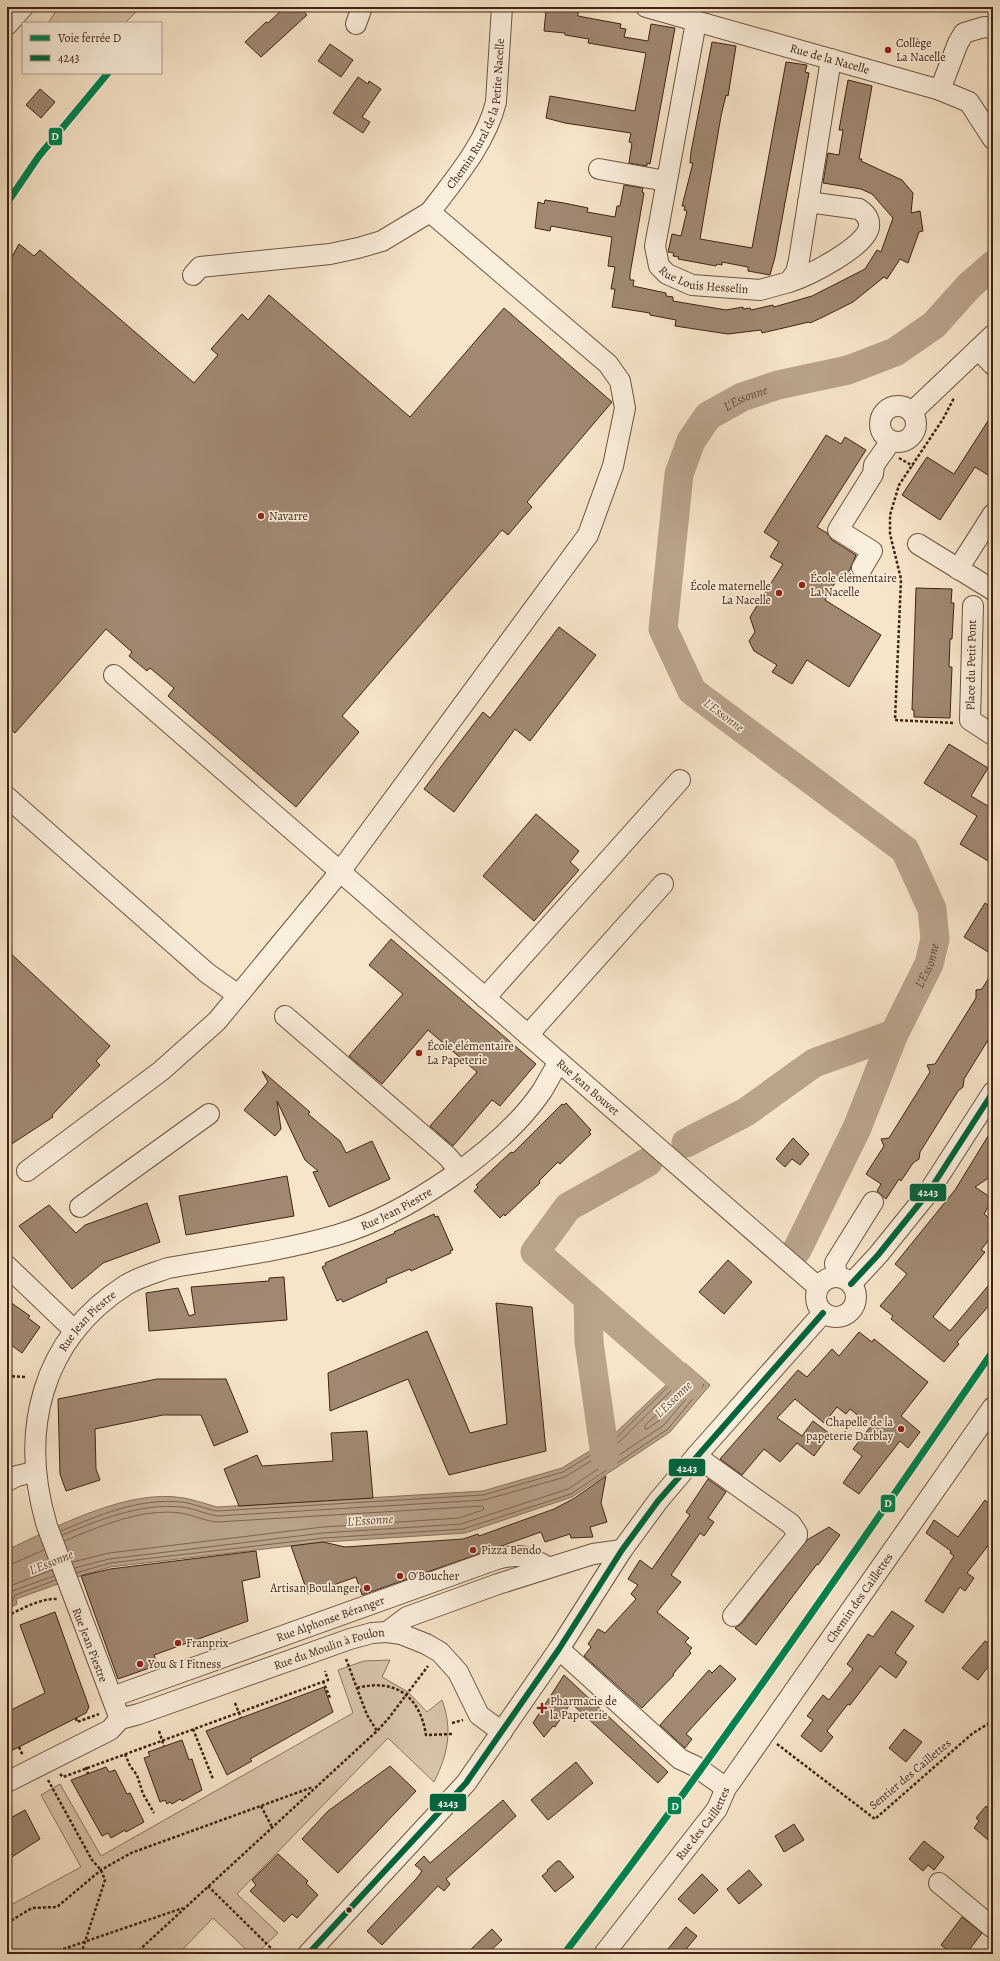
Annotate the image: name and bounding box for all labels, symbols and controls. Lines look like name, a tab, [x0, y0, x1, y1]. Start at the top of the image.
legend	[22, 22, 162, 74]
text: Voie ferrée D	[57, 30, 121, 46]
place label: Collège La Nacelle	[896, 35, 946, 65]
street label: Chemin Rural de la Petite Nacelle	[443, 38, 508, 192]
street label: Rue de la Nacelle	[788, 40, 871, 78]
marker: Collège La Nacelle	[883, 45, 893, 55]
text: 4243	[58, 50, 80, 66]
line badge: D	[48, 127, 63, 146]
text: D	[51, 129, 59, 144]
street label: Rue Louis Hesselin	[655, 262, 749, 297]
water label: L'Essonne	[720, 381, 770, 414]
place label: Navarre	[269, 508, 308, 524]
marker: Navarre	[256, 511, 266, 521]
place label: École élémentaire La Nacelle	[810, 570, 897, 600]
place label: École maternelle La Nacelle	[690, 578, 771, 608]
marker: École élémentaire La Nacelle	[797, 580, 807, 590]
marker: École maternelle La Nacelle	[774, 588, 784, 598]
street label: Place du Petit Pont	[962, 619, 980, 711]
water label: L'Essonne	[700, 694, 748, 736]
water label: L'Essonne	[910, 941, 942, 991]
place label: École élémentaire La Papeterie	[427, 1038, 514, 1068]
marker: École élémentaire La Papeterie	[414, 1048, 424, 1058]
street label: Rue Jean Bouvet	[553, 1055, 623, 1119]
street label: Rue Jean Piestre	[358, 1183, 435, 1234]
line badge: 4243	[909, 1183, 947, 1202]
text: 4243	[918, 1185, 938, 1200]
street label: Rue Jean Piestre	[55, 1287, 119, 1355]
water label: L'Essonne	[650, 1377, 696, 1421]
place label: Chapelle de la papeterie Darblay	[806, 1414, 894, 1444]
marker: Chapelle de la papeterie Darblay	[896, 1424, 906, 1434]
line badge: 4243	[668, 1458, 706, 1477]
text: 4243	[677, 1461, 697, 1476]
line badge: D	[880, 1494, 896, 1513]
text: D	[884, 1496, 892, 1511]
water label: L'Essonne	[346, 1510, 394, 1530]
place label: Pizza Bendo	[481, 1542, 541, 1558]
water label: L'Essonne	[26, 1545, 76, 1579]
marker: Pizza Bendo	[468, 1545, 478, 1555]
street label: Chemin des Caillettes	[822, 1549, 897, 1646]
place label: O'Boucher	[408, 1568, 459, 1584]
marker: O'Boucher	[395, 1571, 405, 1581]
place label: Artisan Boulanger	[269, 1580, 359, 1596]
marker: Artisan Boulanger	[362, 1583, 372, 1593]
street label: Rue Alphonse Béranger	[274, 1592, 387, 1645]
street label: Rue Jean Piestre	[68, 1606, 112, 1684]
street label: Rue du Moulin à Foulon	[271, 1624, 385, 1674]
place label: Franprix	[186, 1635, 229, 1651]
marker: Franprix	[173, 1638, 183, 1648]
place label: You & I Fitness	[147, 1656, 221, 1672]
marker: You & I Fitness	[135, 1659, 145, 1669]
place label: Pharmacie de la Papeterie	[550, 1693, 617, 1723]
marker: Pharmacie de la Papeterie	[537, 1703, 547, 1713]
street label: Sentier des Caillettes	[866, 1735, 955, 1813]
street label: Rue des Caillettes	[672, 1784, 734, 1864]
line badge: 4243	[429, 1793, 467, 1812]
text: 4243	[438, 1796, 458, 1811]
line badge: D	[667, 1796, 682, 1815]
text: D	[671, 1799, 679, 1814]
unlabelled marker	[344, 1905, 354, 1915]

